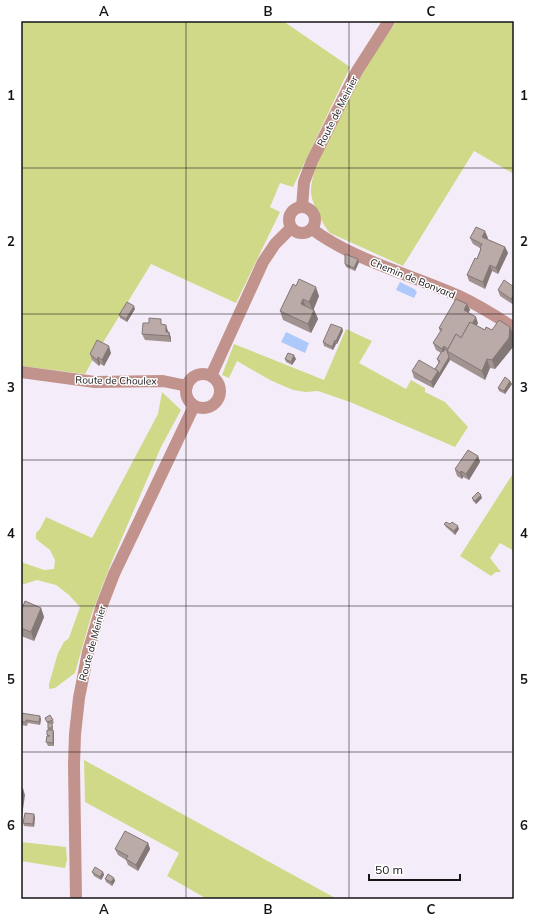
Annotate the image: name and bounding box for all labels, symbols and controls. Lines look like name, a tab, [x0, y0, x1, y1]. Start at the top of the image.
text: A	[99, 3, 109, 19]
text: B	[264, 3, 273, 19]
text: C	[427, 3, 436, 19]
street label: Route de Meinier	[314, 73, 361, 149]
text: 1	[7, 87, 15, 103]
text: 1	[520, 87, 528, 103]
text: 2	[7, 233, 15, 249]
text: 2	[520, 233, 528, 249]
street label: Chemin de Bonvard	[368, 255, 457, 302]
street label: Route de Choulex	[75, 373, 157, 388]
text: 3	[7, 379, 15, 395]
text: 3	[520, 379, 528, 395]
text: 4	[7, 525, 15, 541]
text: 4	[520, 525, 528, 541]
street label: Route de Meinier	[76, 604, 109, 682]
text: 5	[7, 671, 15, 687]
text: 5	[520, 671, 528, 687]
text: 6	[7, 817, 15, 833]
text: 6	[520, 817, 528, 833]
scale bar	[369, 856, 460, 882]
text: 50 m	[375, 862, 403, 877]
text: A	[99, 901, 109, 917]
text: B	[264, 901, 273, 917]
text: C	[427, 901, 436, 917]

